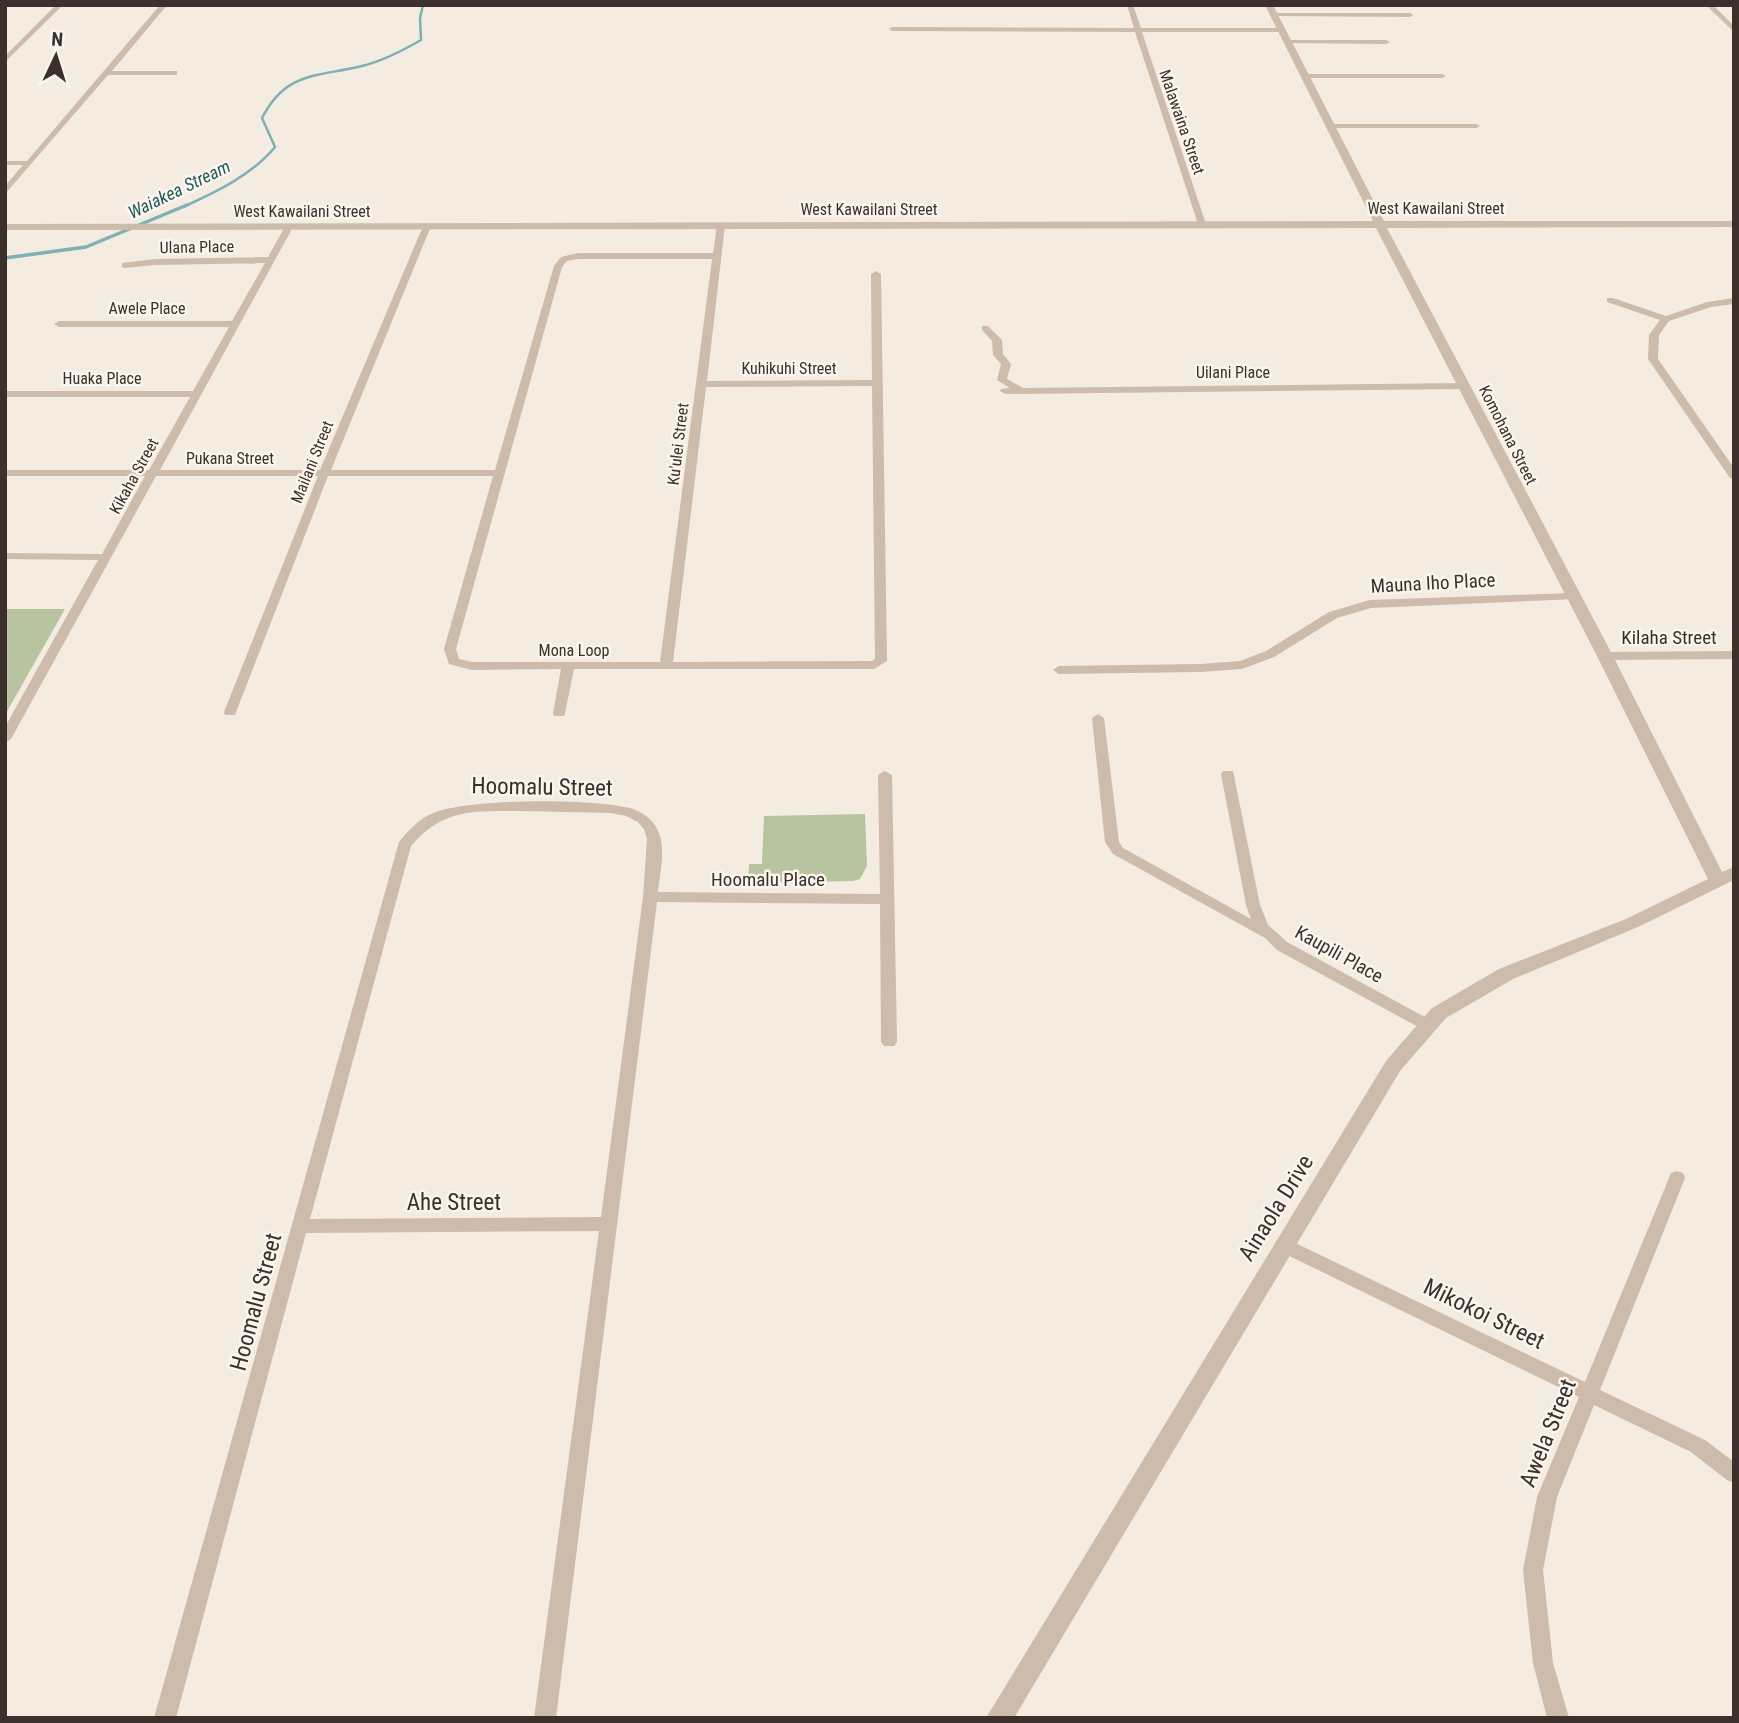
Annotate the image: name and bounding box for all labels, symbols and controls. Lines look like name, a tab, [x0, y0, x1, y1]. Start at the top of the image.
north arrow	[21, 21, 91, 91]
text: N	[51, 28, 64, 51]
street label: Malawaina Street	[1155, 67, 1209, 177]
water label: Waiakea Stream	[124, 155, 234, 223]
street label: West Kawailani Street	[1367, 199, 1505, 218]
street label: West Kawailani Street	[800, 200, 938, 219]
street label: West Kawailani Street	[233, 202, 371, 221]
street label: Ulana Place	[160, 237, 234, 257]
street label: Awele Place	[109, 299, 185, 318]
street label: Kuhikuhi Street	[741, 359, 837, 378]
street label: Uilani Place	[1196, 363, 1270, 382]
street label: Huaka Place	[63, 369, 141, 388]
street label: Komohana Street	[1475, 382, 1541, 488]
street label: Ku'ulei Street	[664, 401, 693, 486]
street label: Mailani Street	[287, 418, 337, 506]
street label: Kikaha Street	[105, 435, 163, 517]
street label: Pukana Street	[186, 449, 274, 468]
street label: Mauna Iho Place	[1370, 568, 1496, 598]
street label: Kilaha Street	[1621, 626, 1717, 649]
street label: Mona Loop	[539, 641, 609, 660]
street label: Hoomalu Street	[471, 772, 613, 802]
street label: Hoomalu Place	[711, 868, 825, 891]
street label: Kaupili Place	[1291, 920, 1387, 988]
street label: Ainaola Drive	[1233, 1150, 1319, 1266]
street label: Ahe Street	[407, 1189, 501, 1216]
street label: Hoomalu Street	[225, 1230, 287, 1374]
street label: Mikokoi Street	[1419, 1273, 1549, 1355]
street label: Awela Street	[1514, 1375, 1582, 1491]

